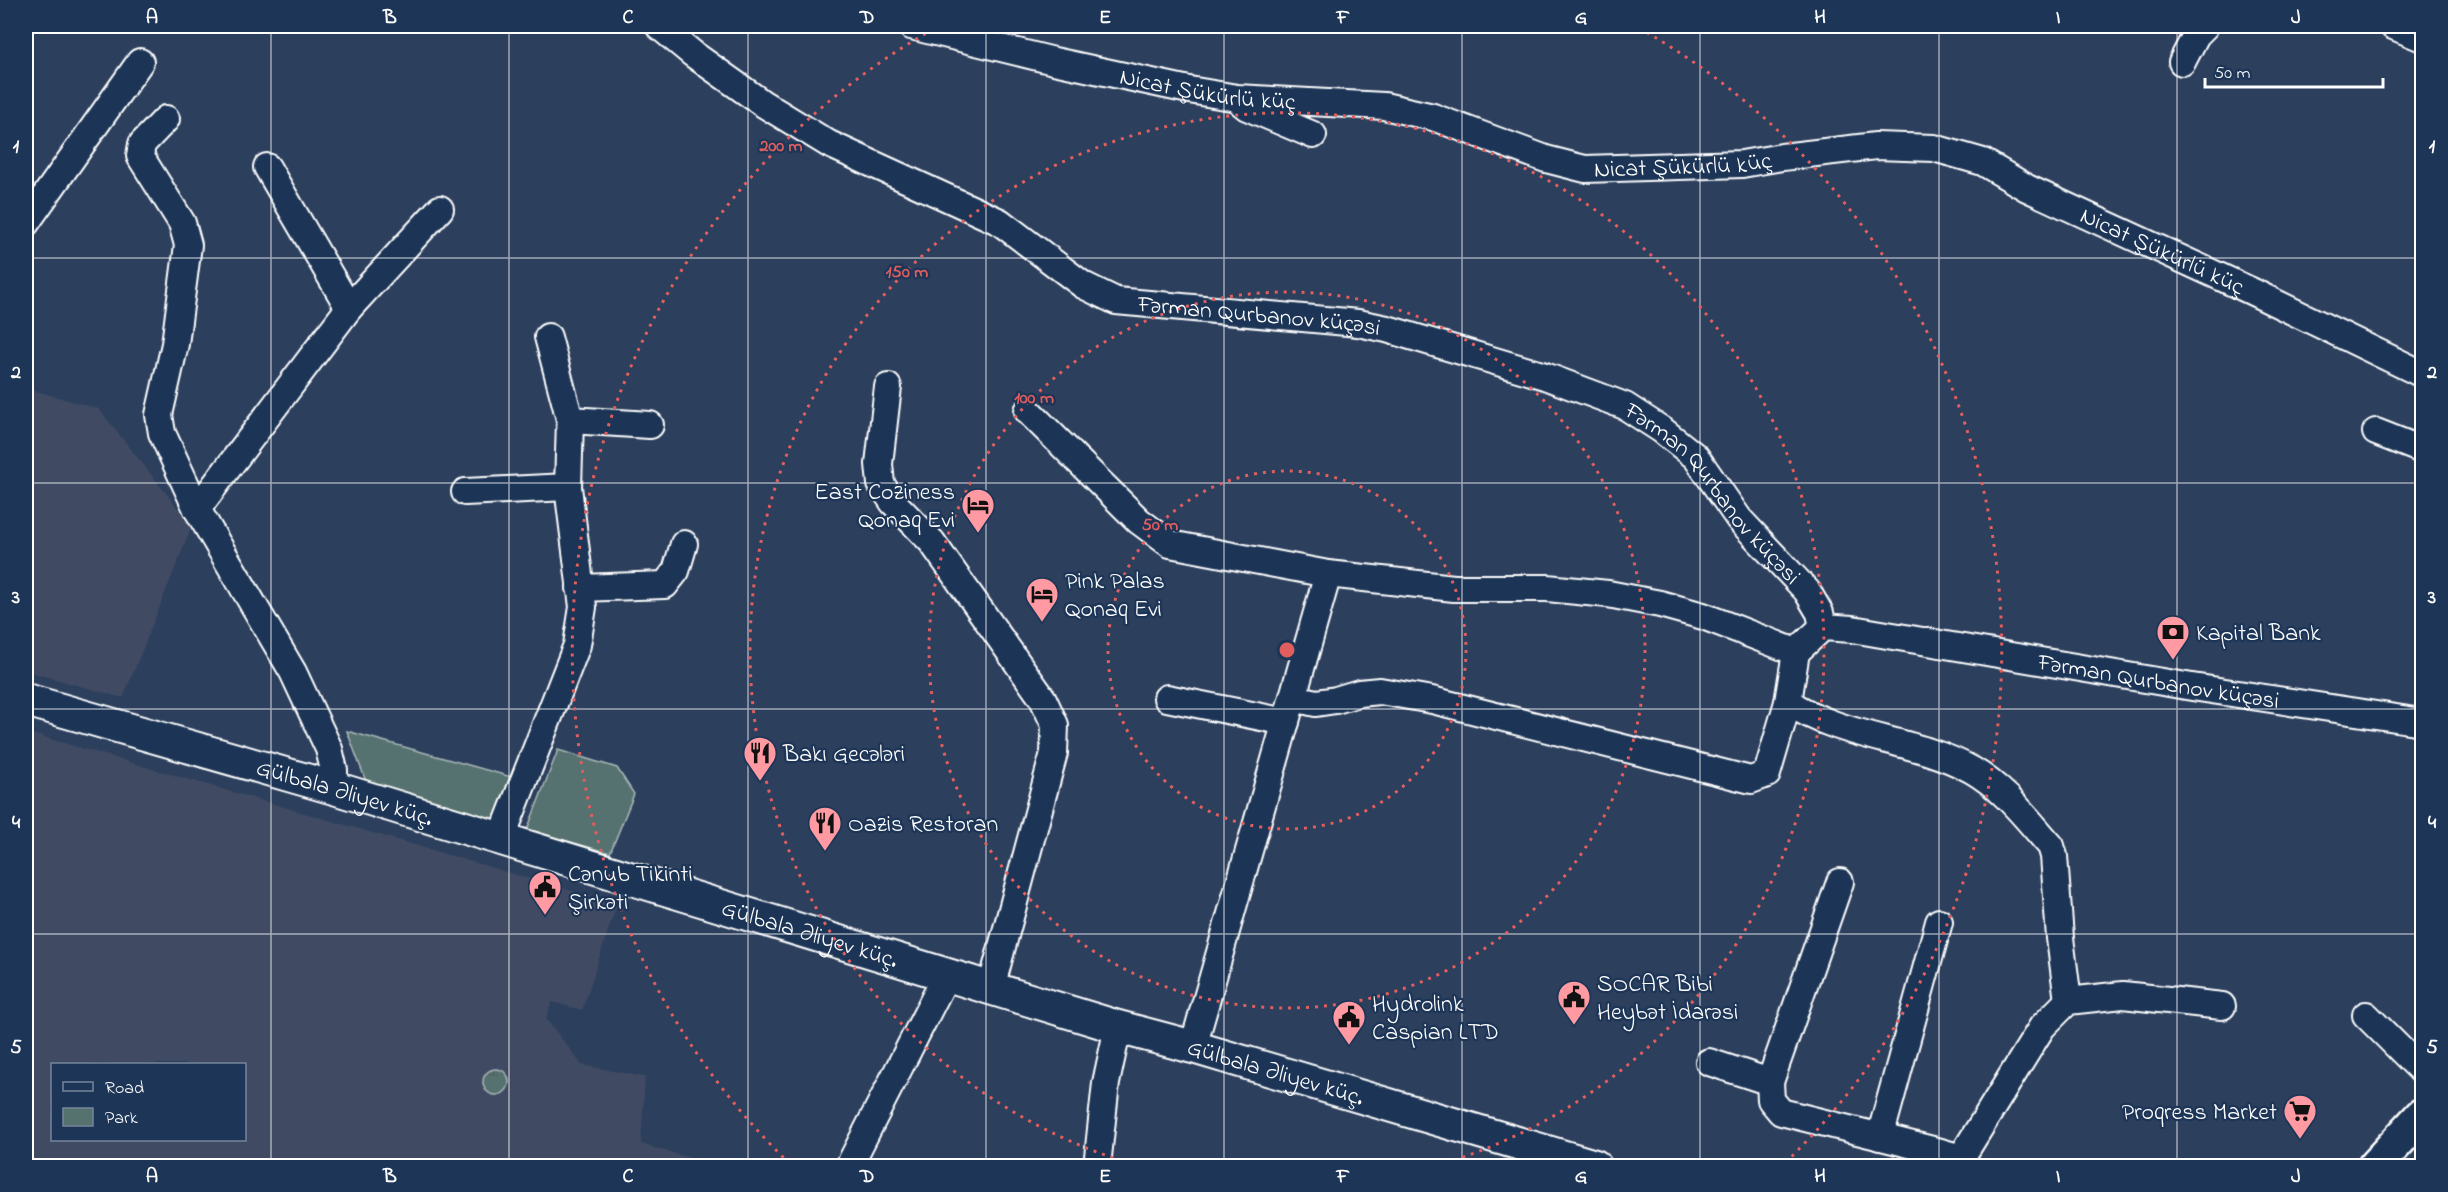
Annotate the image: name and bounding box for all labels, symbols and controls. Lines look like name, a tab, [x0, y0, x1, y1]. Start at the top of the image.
text: A	[146, 4, 158, 33]
text: B	[382, 4, 397, 33]
text: C	[623, 4, 634, 33]
text: D	[859, 4, 874, 33]
text: E	[1099, 4, 1111, 33]
text: F	[1336, 4, 1350, 33]
text: G	[1575, 4, 1588, 33]
text: H	[1814, 4, 1826, 33]
text: I	[2056, 4, 2061, 33]
text: J	[2291, 4, 2301, 33]
scale bar	[2205, 51, 2384, 89]
street label: Nicat Şükürlü küç	[1116, 61, 1297, 121]
text: 50 m	[2214, 61, 2251, 87]
text: 1	[13, 133, 20, 162]
text: 1	[2429, 133, 2436, 162]
text: 200 m	[759, 134, 803, 160]
street label: Nicat Şükürlü küç	[1594, 144, 1775, 189]
street label: Nicat Şükürlü küç	[2074, 200, 2250, 306]
text: 150 m	[886, 260, 928, 286]
street label: Fərman Qurbanov küçəsi	[1135, 288, 1384, 347]
text: 2	[10, 359, 21, 388]
text: 2	[2426, 359, 2437, 388]
text: 100 m	[1014, 386, 1054, 412]
street label: Fərman Qurbanov küçəsi	[1616, 395, 1808, 594]
place label: East Coziness Qonaq Evi	[814, 476, 955, 539]
hotel icon: East Coziness Qonaq Evi	[960, 487, 996, 534]
text: 50 m	[1142, 513, 1178, 539]
place label: Pink Palas Qonaq Evi	[1065, 565, 1165, 628]
hotel icon: Pink Palas Qonaq Evi	[1024, 576, 1060, 623]
text: 3	[11, 584, 20, 613]
text: 3	[2427, 584, 2436, 613]
bank icon: Kapital Bank	[2155, 614, 2191, 661]
place label: Kapital Bank	[2196, 617, 2321, 652]
centre of rings	[1277, 640, 1297, 660]
street label: Fərman Qurbanov küçəsi	[2034, 646, 2281, 720]
restaurant icon: Bakı Gecələri	[742, 735, 778, 782]
place label: Bakı Gecələri	[782, 738, 905, 773]
street label: Gülbala Əliyev küç.	[252, 752, 437, 837]
restaurant icon: Oazis Restoran	[807, 805, 843, 852]
place label: Oazis Restoran	[848, 808, 998, 843]
text: 4	[12, 809, 21, 838]
text: 4	[2428, 809, 2437, 838]
place label: Cənub Tikinti Şirkəti	[568, 858, 693, 921]
public building icon: Cənub Tikinti Şirkəti	[527, 869, 563, 916]
street label: Gülbala Əliyev küç.	[717, 892, 902, 979]
place label: SOCAR Bibi Heybət İdarəsi	[1597, 968, 1738, 1032]
public building icon: SOCAR Bibi Heybət İdarəsi	[1556, 979, 1592, 1026]
place label: Hydrolink Caspian LTD	[1372, 988, 1499, 1051]
public building icon: Hydrolink Caspian LTD	[1331, 999, 1367, 1046]
street label: Gülbala Əliyev küç.	[1183, 1031, 1368, 1117]
text: 5	[10, 1034, 22, 1063]
text: 5	[2426, 1034, 2438, 1063]
legend	[51, 1063, 246, 1141]
text: Road	[105, 1076, 144, 1102]
supermarket icon: Proqress Market	[2282, 1093, 2318, 1140]
place label: Proqress Market	[2122, 1096, 2277, 1131]
text: Park	[105, 1106, 138, 1132]
text: A	[146, 1163, 158, 1192]
text: B	[382, 1163, 397, 1192]
text: C	[623, 1163, 634, 1192]
text: D	[859, 1163, 874, 1192]
text: E	[1099, 1163, 1111, 1192]
text: F	[1336, 1163, 1350, 1192]
text: G	[1575, 1163, 1588, 1192]
text: H	[1814, 1163, 1826, 1192]
text: I	[2056, 1163, 2061, 1192]
text: J	[2291, 1163, 2301, 1192]

